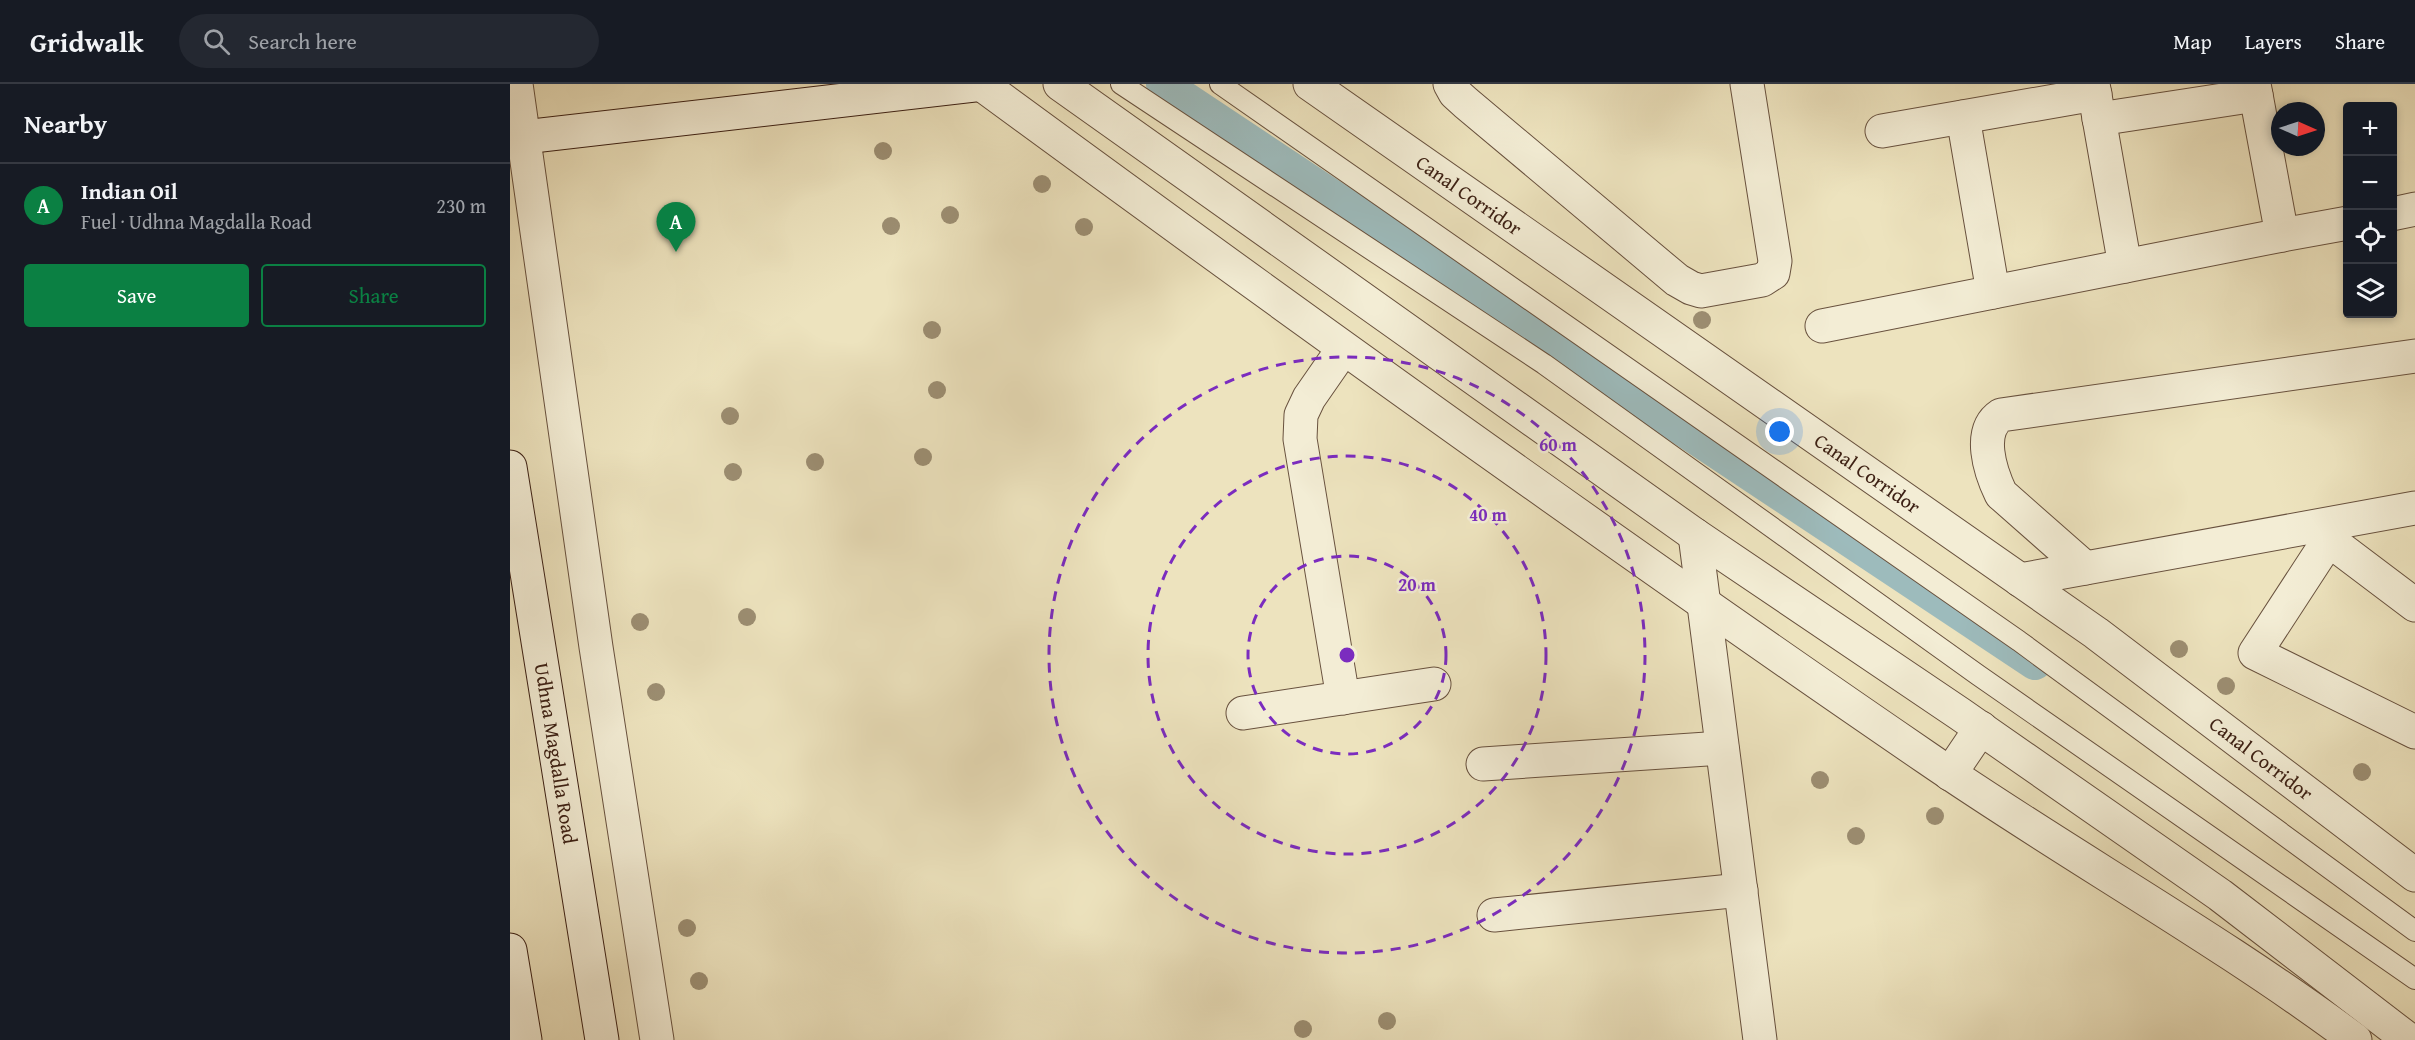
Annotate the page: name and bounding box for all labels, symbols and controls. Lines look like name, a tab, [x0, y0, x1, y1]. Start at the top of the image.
search box	[179, 14, 599, 68]
text: Gridwalk	[30, 21, 143, 62]
icon: search	[200, 25, 233, 58]
text: Search here	[248, 25, 357, 57]
text: Map	[2173, 26, 2212, 57]
text: Layers	[2245, 26, 2302, 57]
text: Share	[2335, 26, 2385, 57]
north arrow	[2271, 102, 2325, 156]
map controls	[2343, 102, 2397, 318]
button: +	[2343, 102, 2397, 156]
text: Nearby	[24, 104, 107, 143]
street label: Canal Corridor	[1410, 147, 1528, 242]
button: −	[2343, 156, 2397, 210]
text: Indian Oil	[81, 175, 177, 207]
text: A	[37, 191, 50, 220]
text: 230 m	[436, 191, 486, 220]
pin: A	[656, 202, 696, 252]
text: Fuel · Udhna Magdalla Road	[81, 207, 312, 236]
button: locate	[2343, 210, 2397, 264]
button: Save	[24, 264, 249, 327]
button: Share	[261, 264, 486, 327]
button: layers	[2343, 264, 2397, 318]
your location	[1765, 417, 1794, 446]
street label: Canal Corridor	[1809, 426, 1927, 520]
text: 60 m	[1539, 431, 1578, 458]
text: 40 m	[1469, 501, 1508, 528]
text: 20 m	[1398, 571, 1437, 598]
centre of rings	[1337, 645, 1357, 665]
street label: Udhna Magdalla Road	[528, 661, 585, 846]
street label: Canal Corridor	[2203, 709, 2319, 807]

